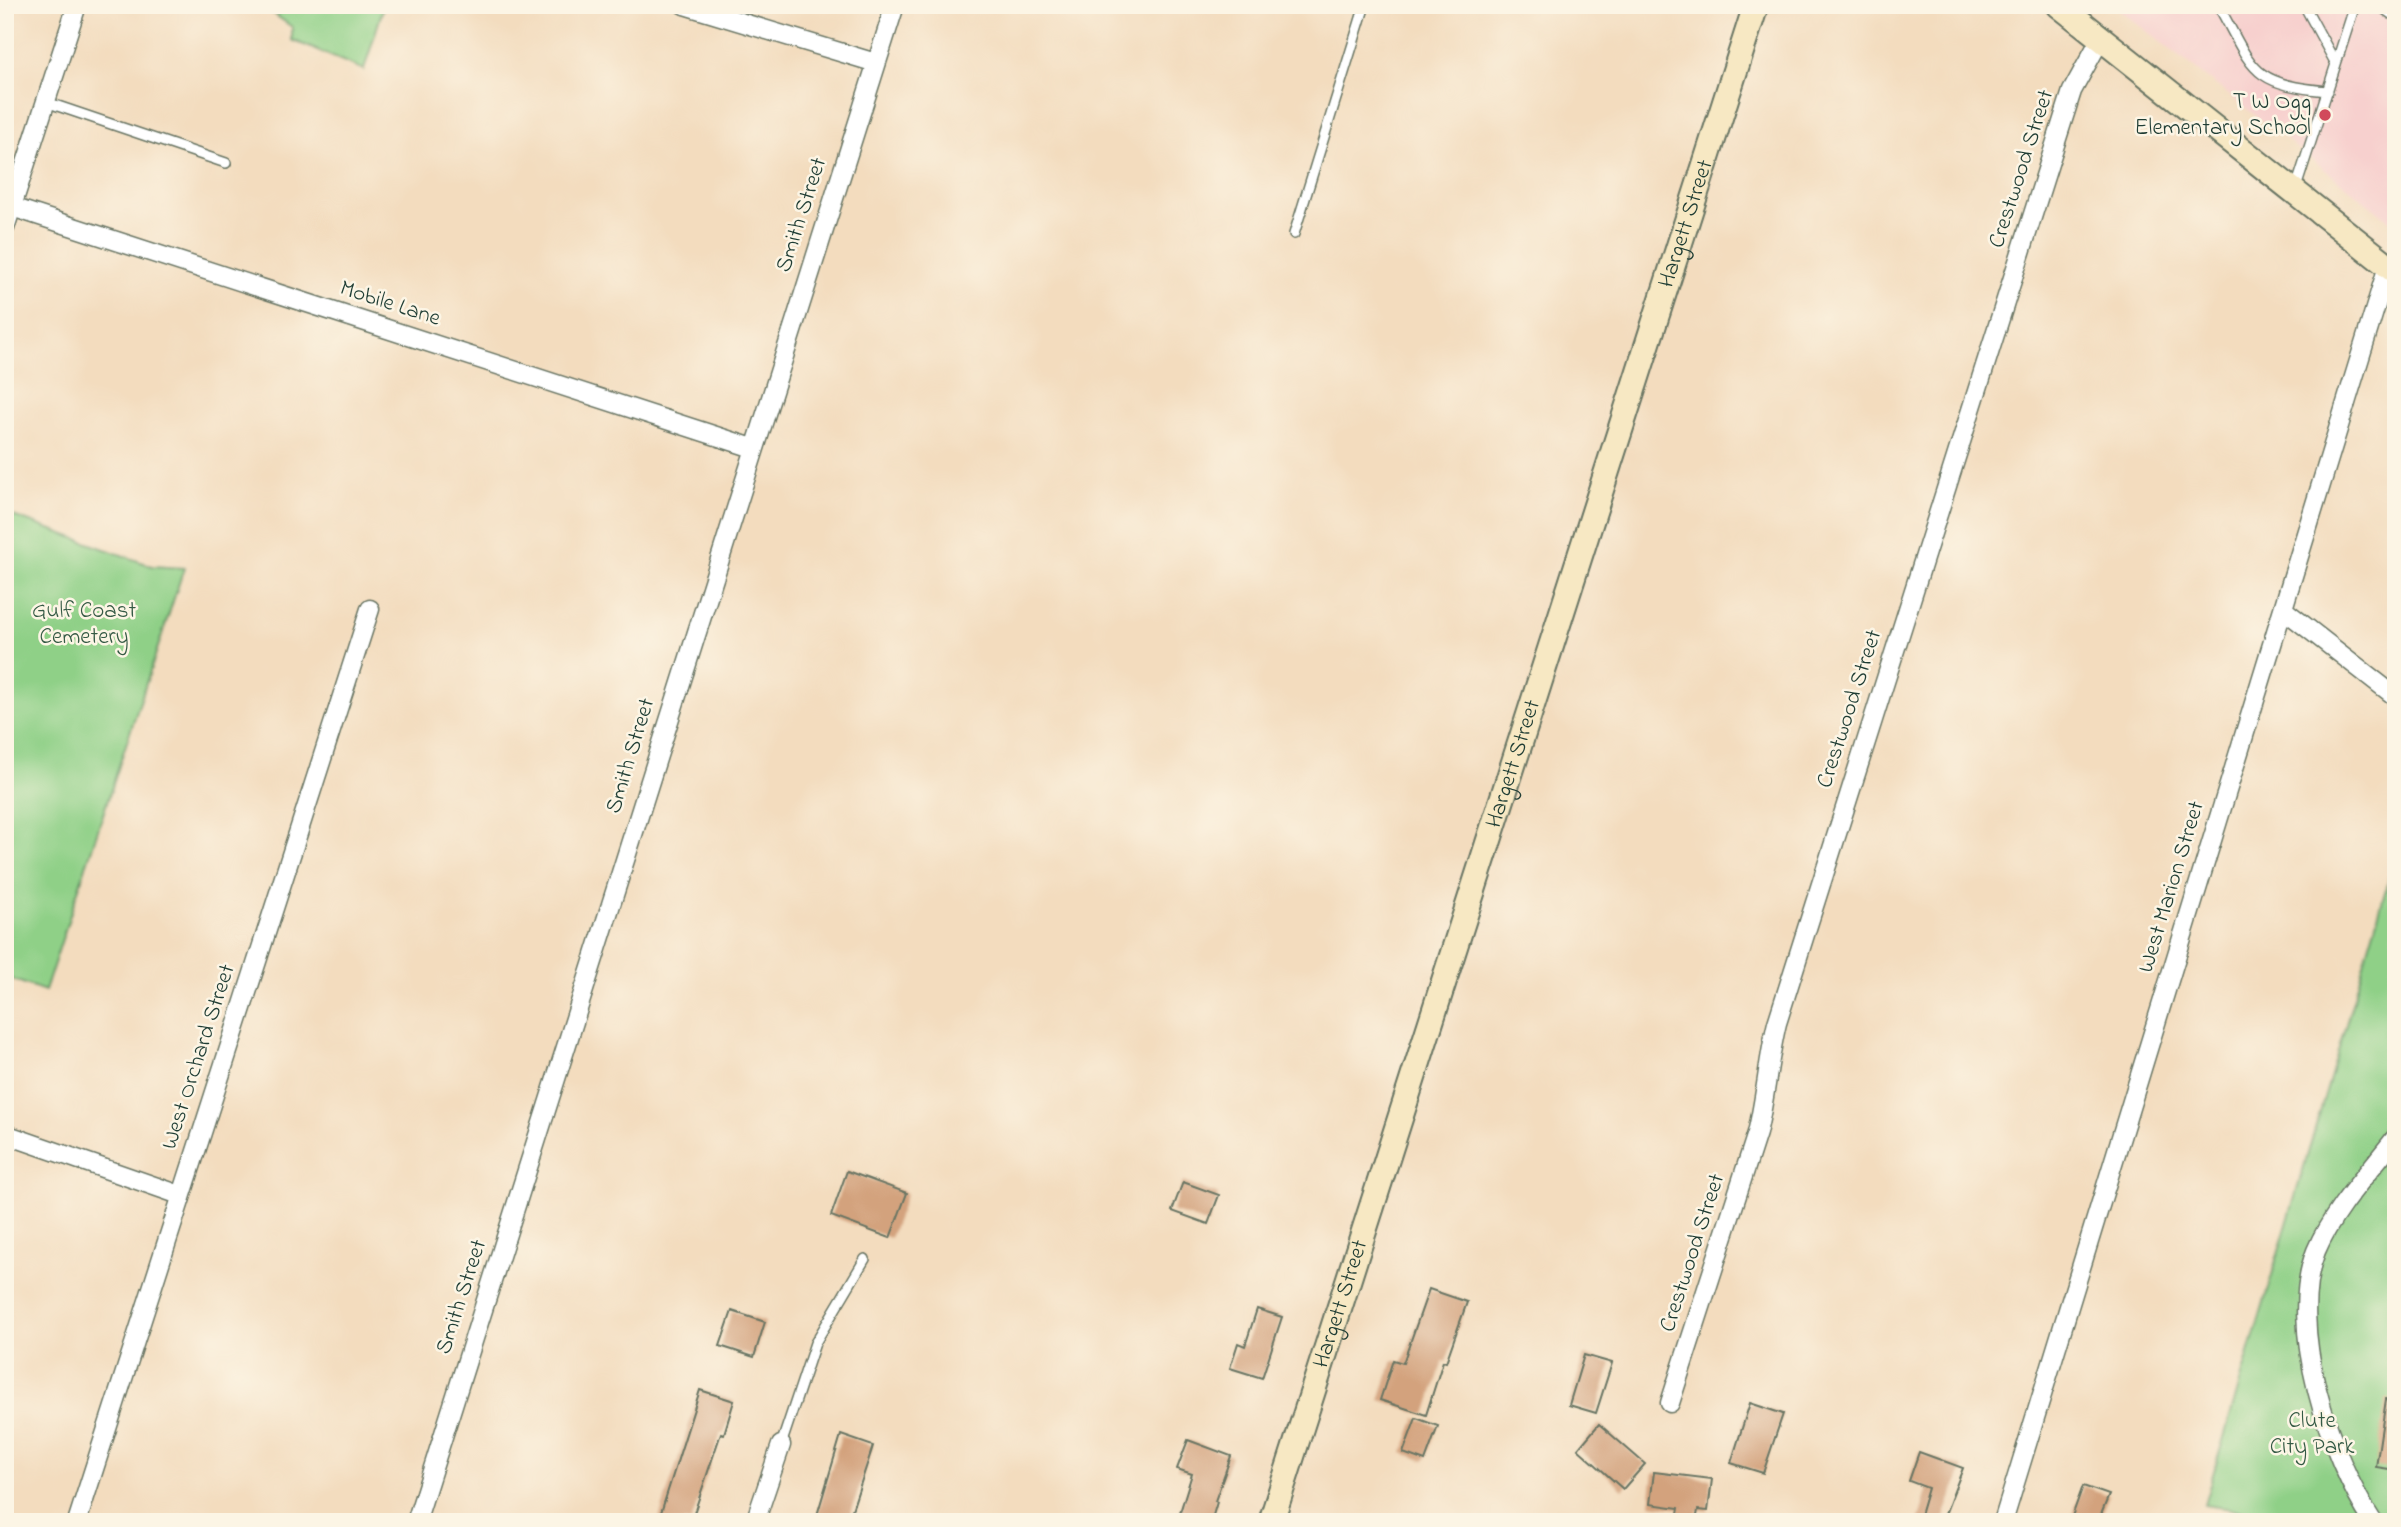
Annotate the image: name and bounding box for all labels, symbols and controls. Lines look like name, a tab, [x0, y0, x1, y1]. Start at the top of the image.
street label: Crestwood Street	[1981, 85, 2063, 253]
place label: T W Ogg Elementary School	[2135, 86, 2311, 147]
marker: T W Ogg Elementary School	[2317, 107, 2333, 123]
street label: Smith Street	[768, 153, 836, 277]
street label: Hargett Street	[1650, 155, 1722, 292]
street label: Mobile Lane	[335, 272, 445, 336]
park label: Gulf Coast Cemetery	[32, 595, 136, 656]
street label: Crestwood Street	[1809, 625, 1891, 793]
street label: Smith Street	[598, 694, 664, 818]
street label: Hargett Street	[1477, 695, 1549, 832]
street label: West Marion Street	[2130, 797, 2214, 977]
street label: West Orchard Street	[154, 960, 245, 1154]
street label: Crestwood Street	[1652, 1169, 1734, 1337]
street label: Smith Street	[428, 1235, 496, 1359]
street label: Hargett Street	[1305, 1235, 1377, 1372]
park label: Clute City Park	[2270, 1405, 2355, 1466]

